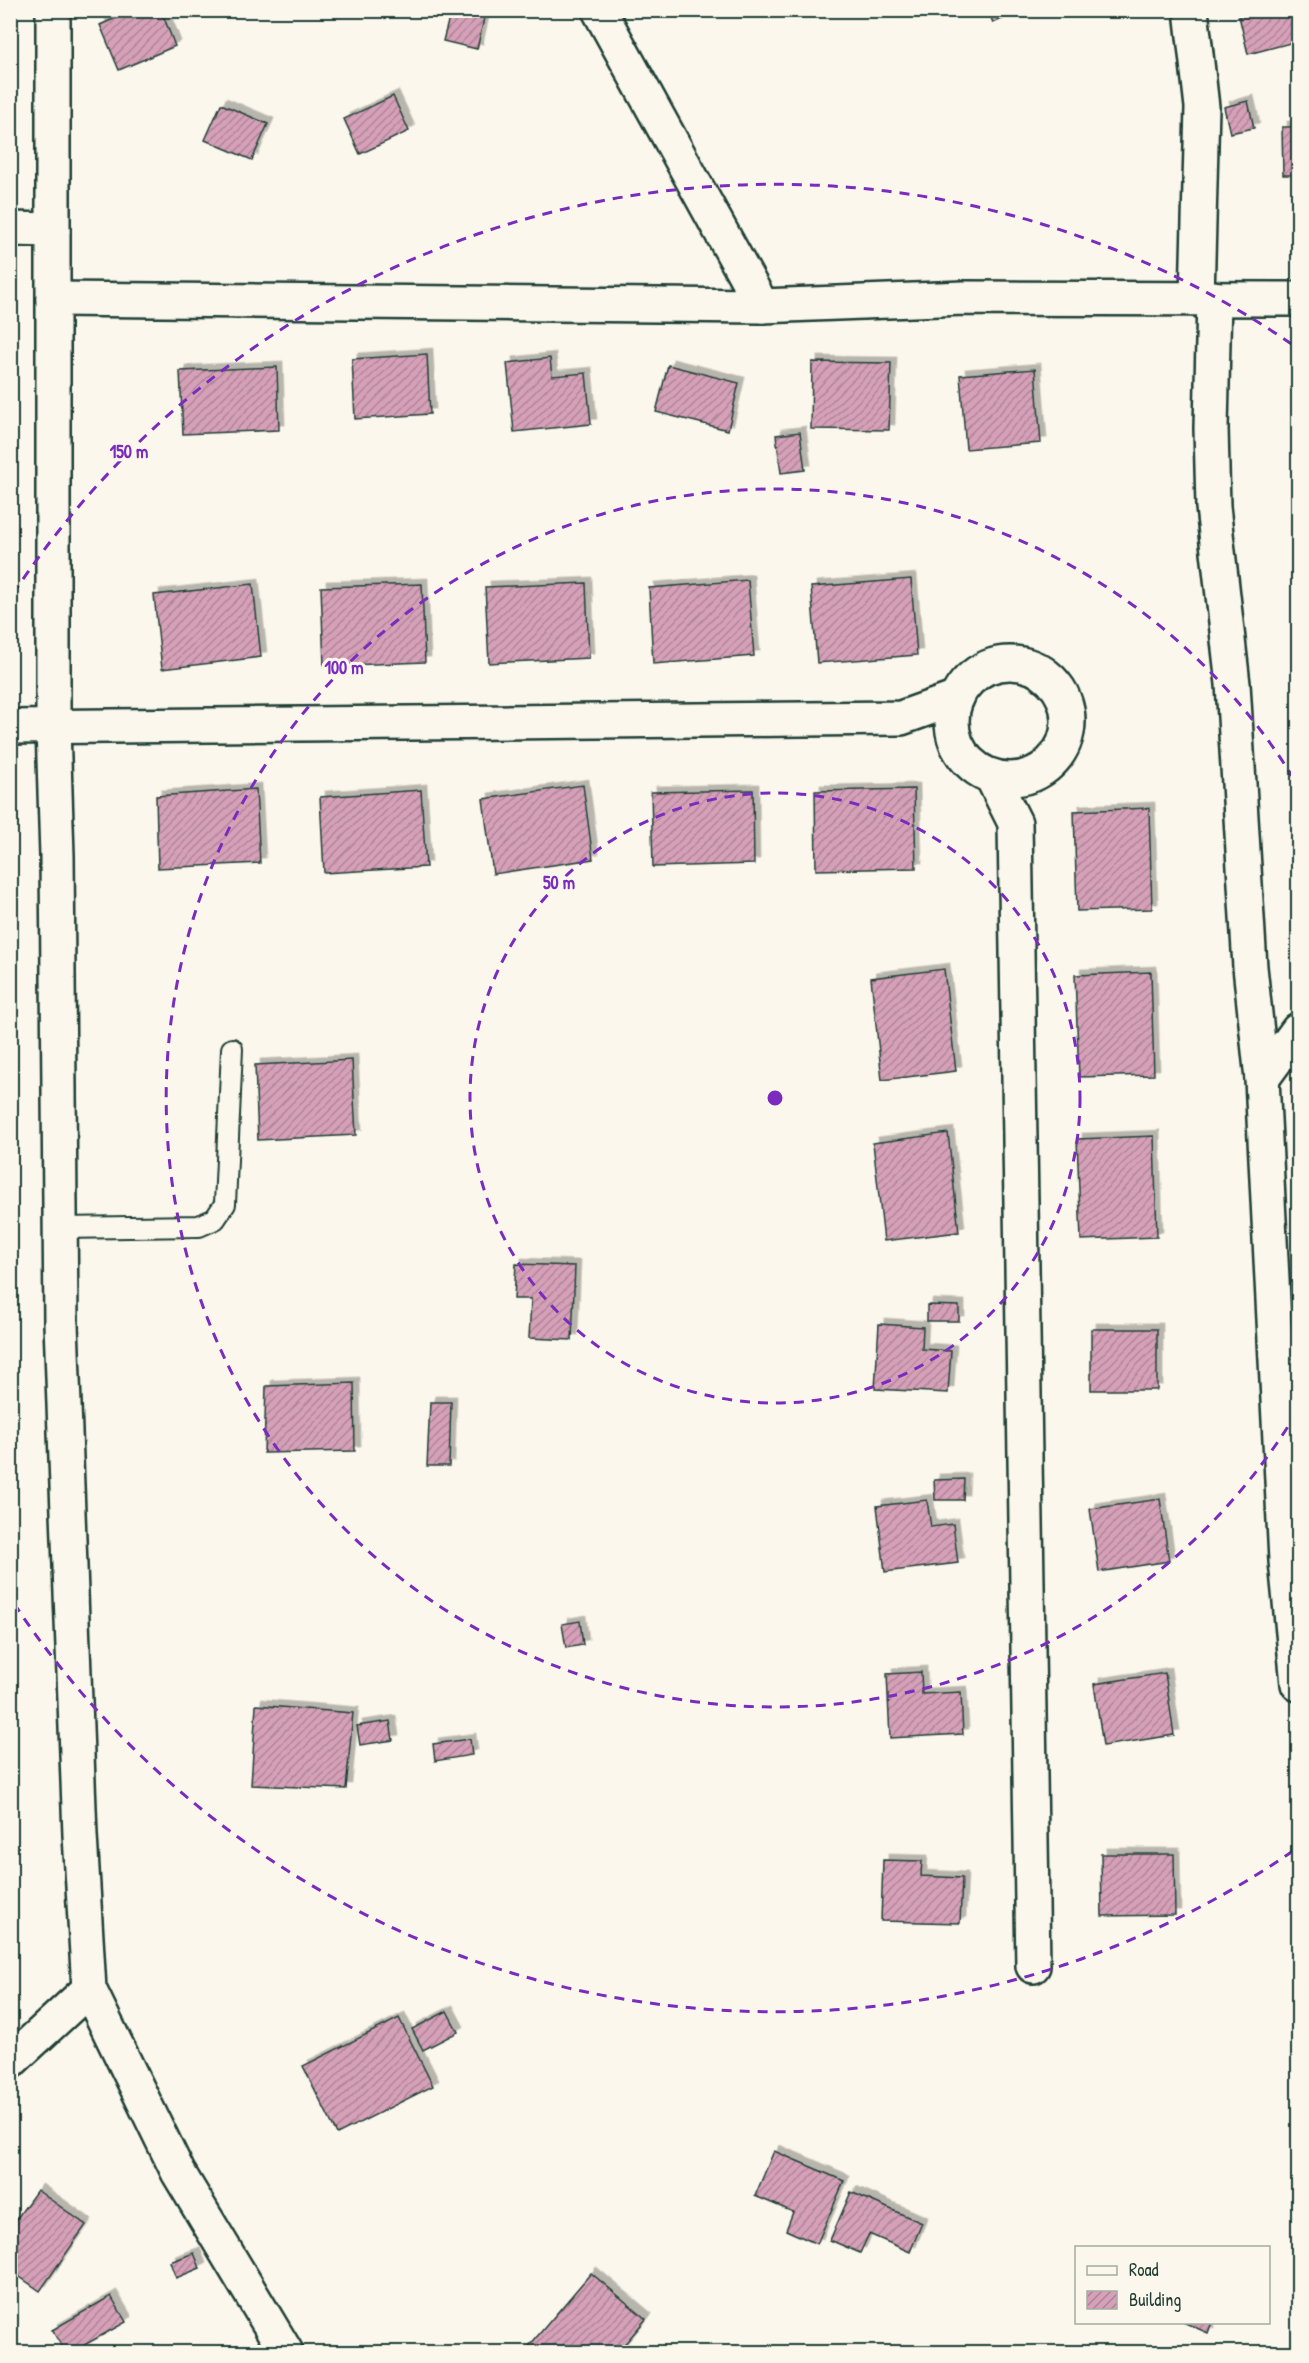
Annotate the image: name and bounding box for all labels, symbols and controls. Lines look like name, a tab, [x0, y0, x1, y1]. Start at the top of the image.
text: 150 m	[110, 439, 148, 464]
text: 100 m	[324, 655, 364, 680]
text: 50 m	[543, 870, 575, 895]
centre of rings	[765, 1088, 785, 1108]
legend	[1075, 2246, 1270, 2324]
text: Road	[1129, 2257, 1159, 2282]
text: Building	[1129, 2287, 1181, 2312]

